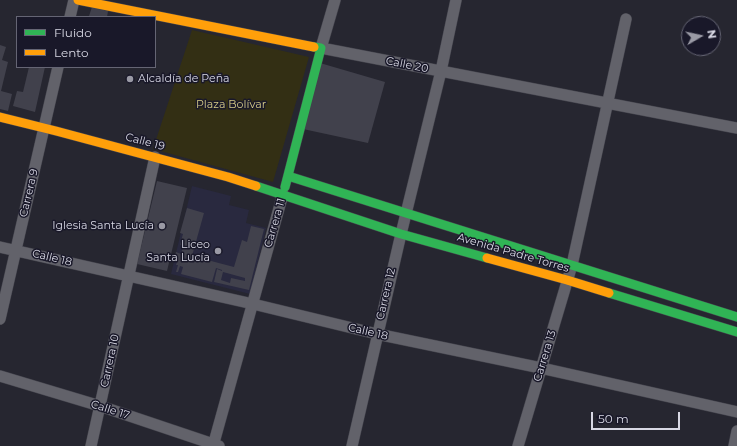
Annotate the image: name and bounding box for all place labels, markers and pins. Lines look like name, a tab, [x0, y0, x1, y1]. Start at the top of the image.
place label: Alcaldía de Peña	[138, 72, 230, 86]
marker: Alcaldía de Peña	[125, 74, 135, 84]
place label: Iglesia Santa Lucía	[52, 219, 154, 233]
marker: Iglesia Santa Lucía	[157, 221, 167, 231]
place label: Liceo Santa Lucía	[146, 238, 210, 264]
marker: Liceo Santa Lucía	[213, 246, 223, 256]

